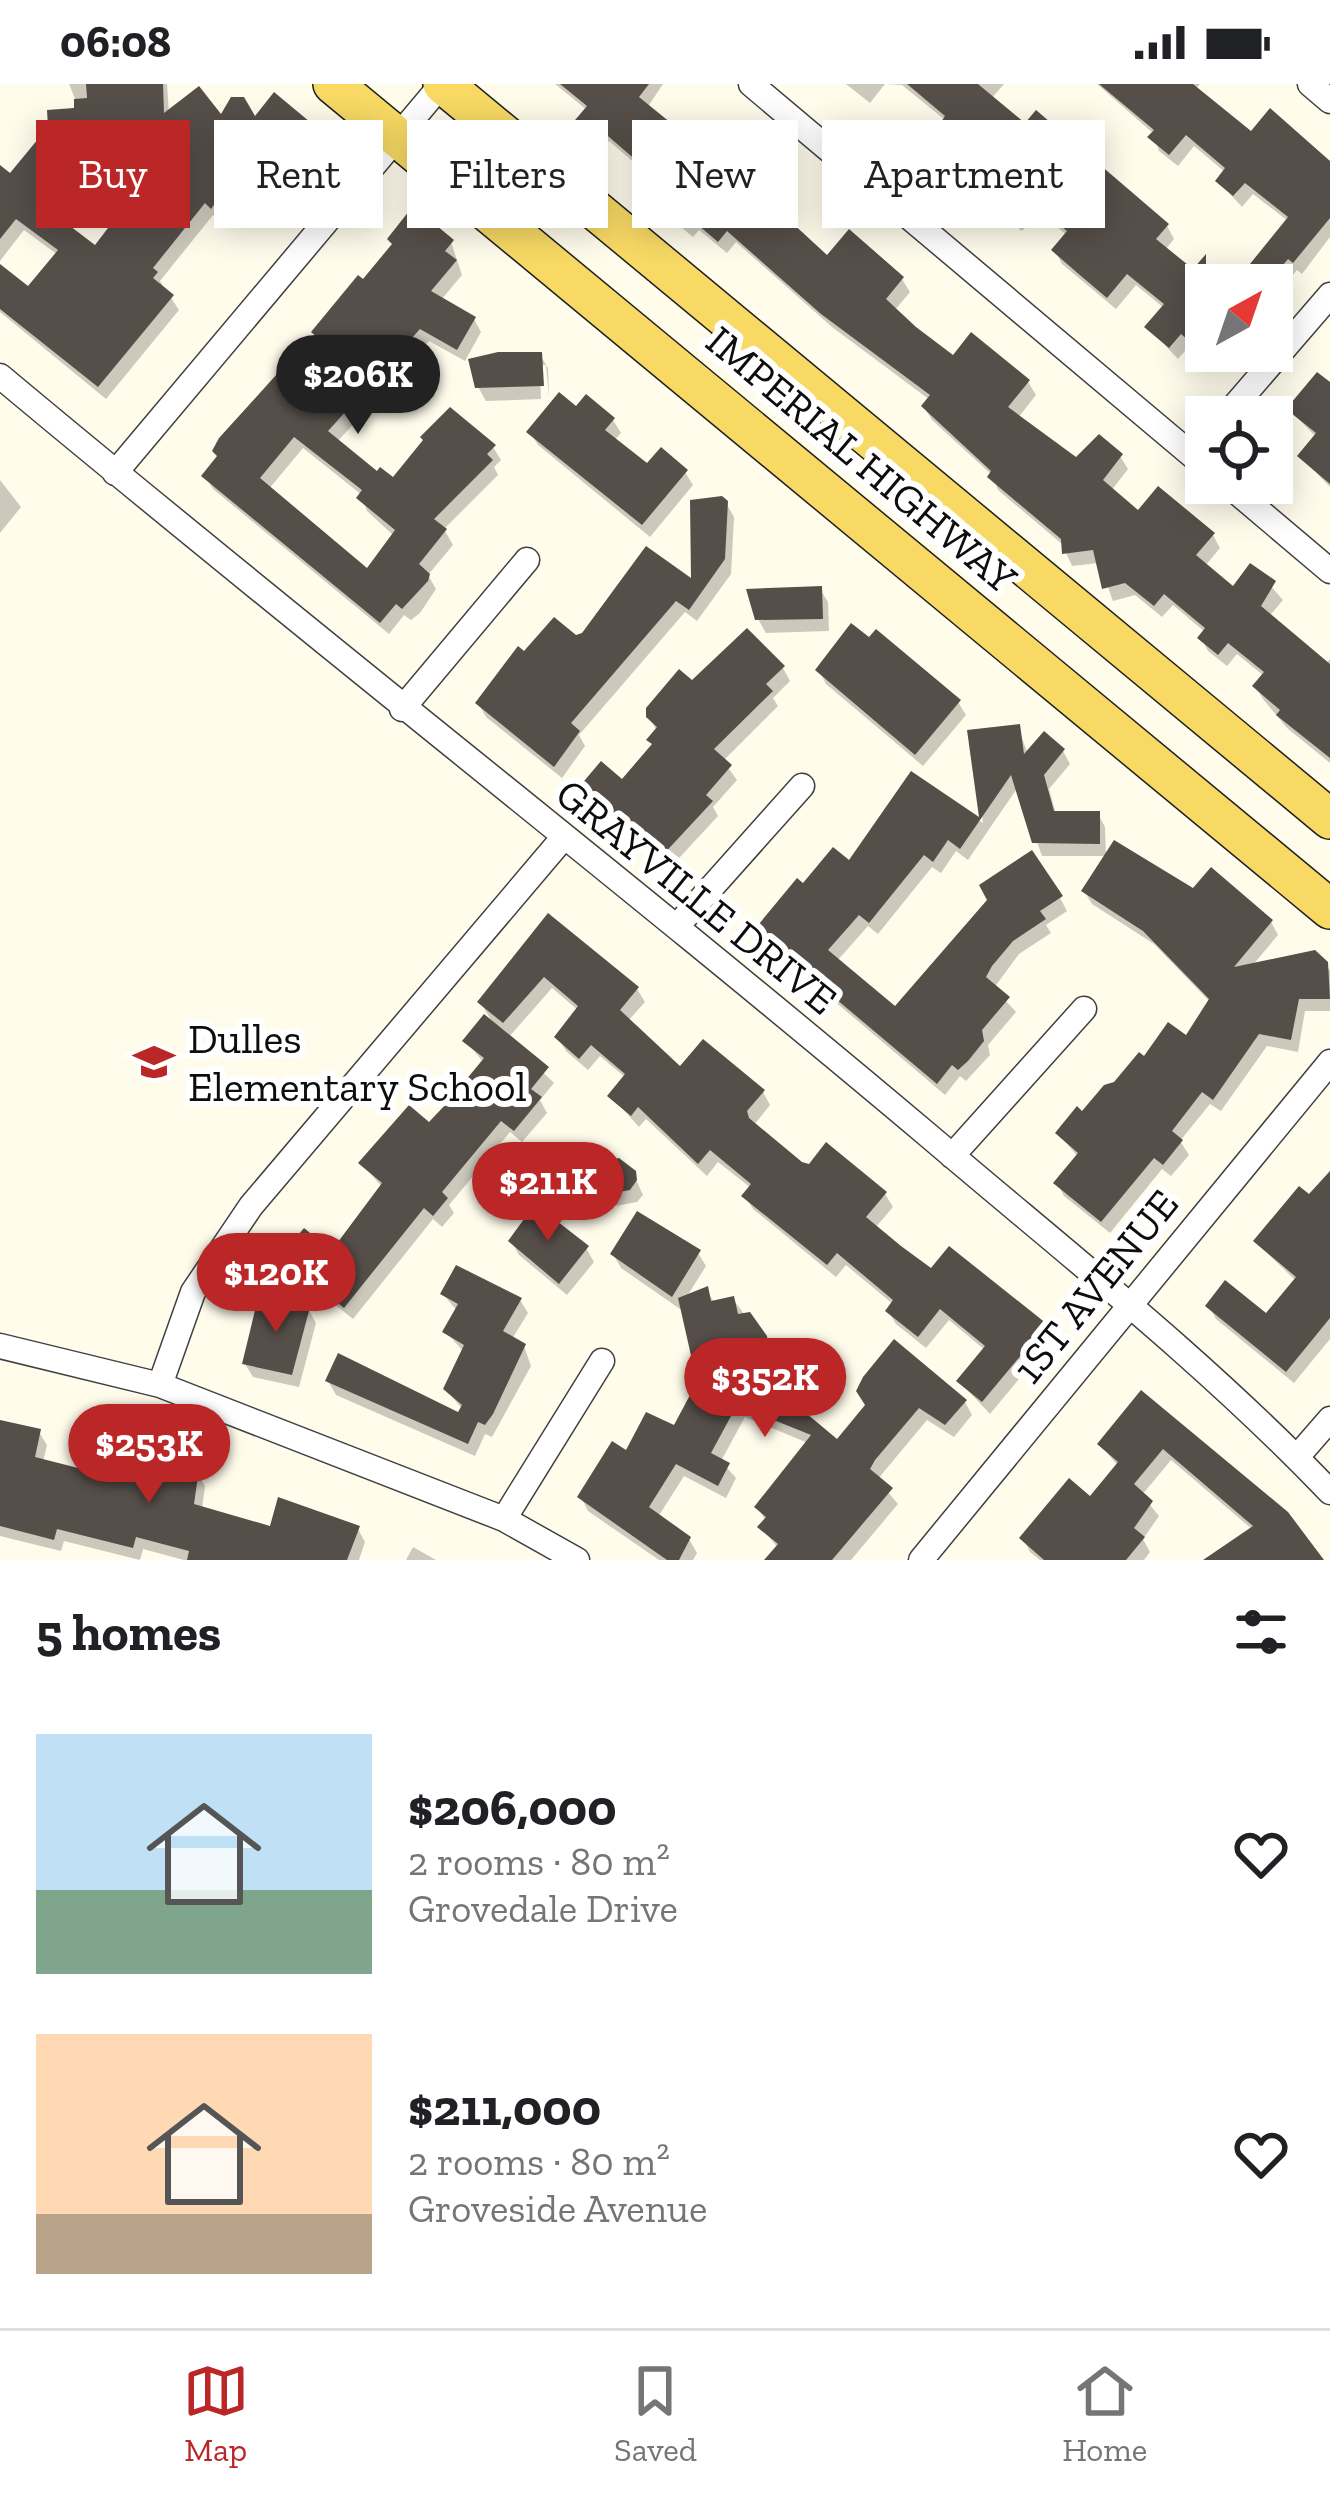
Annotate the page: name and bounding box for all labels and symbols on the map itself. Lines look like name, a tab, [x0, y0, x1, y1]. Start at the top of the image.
north arrow	[1185, 264, 1293, 372]
street label: IMPERIAL HIGHWAY	[696, 315, 1027, 604]
pin: $206K	[274, 335, 442, 437]
street label: GRAYVILLE DRIVE	[546, 768, 847, 1025]
place label: Dulles Elementary School	[188, 1013, 527, 1112]
school or university icon: Dulles Elementary School	[131, 1039, 177, 1085]
pin: $211K	[464, 1142, 632, 1244]
street label: 1ST AVENUE	[1002, 1179, 1189, 1393]
pin: $120K	[192, 1233, 360, 1335]
pin: $352K	[681, 1338, 849, 1440]
pin: $253K	[65, 1404, 233, 1506]

